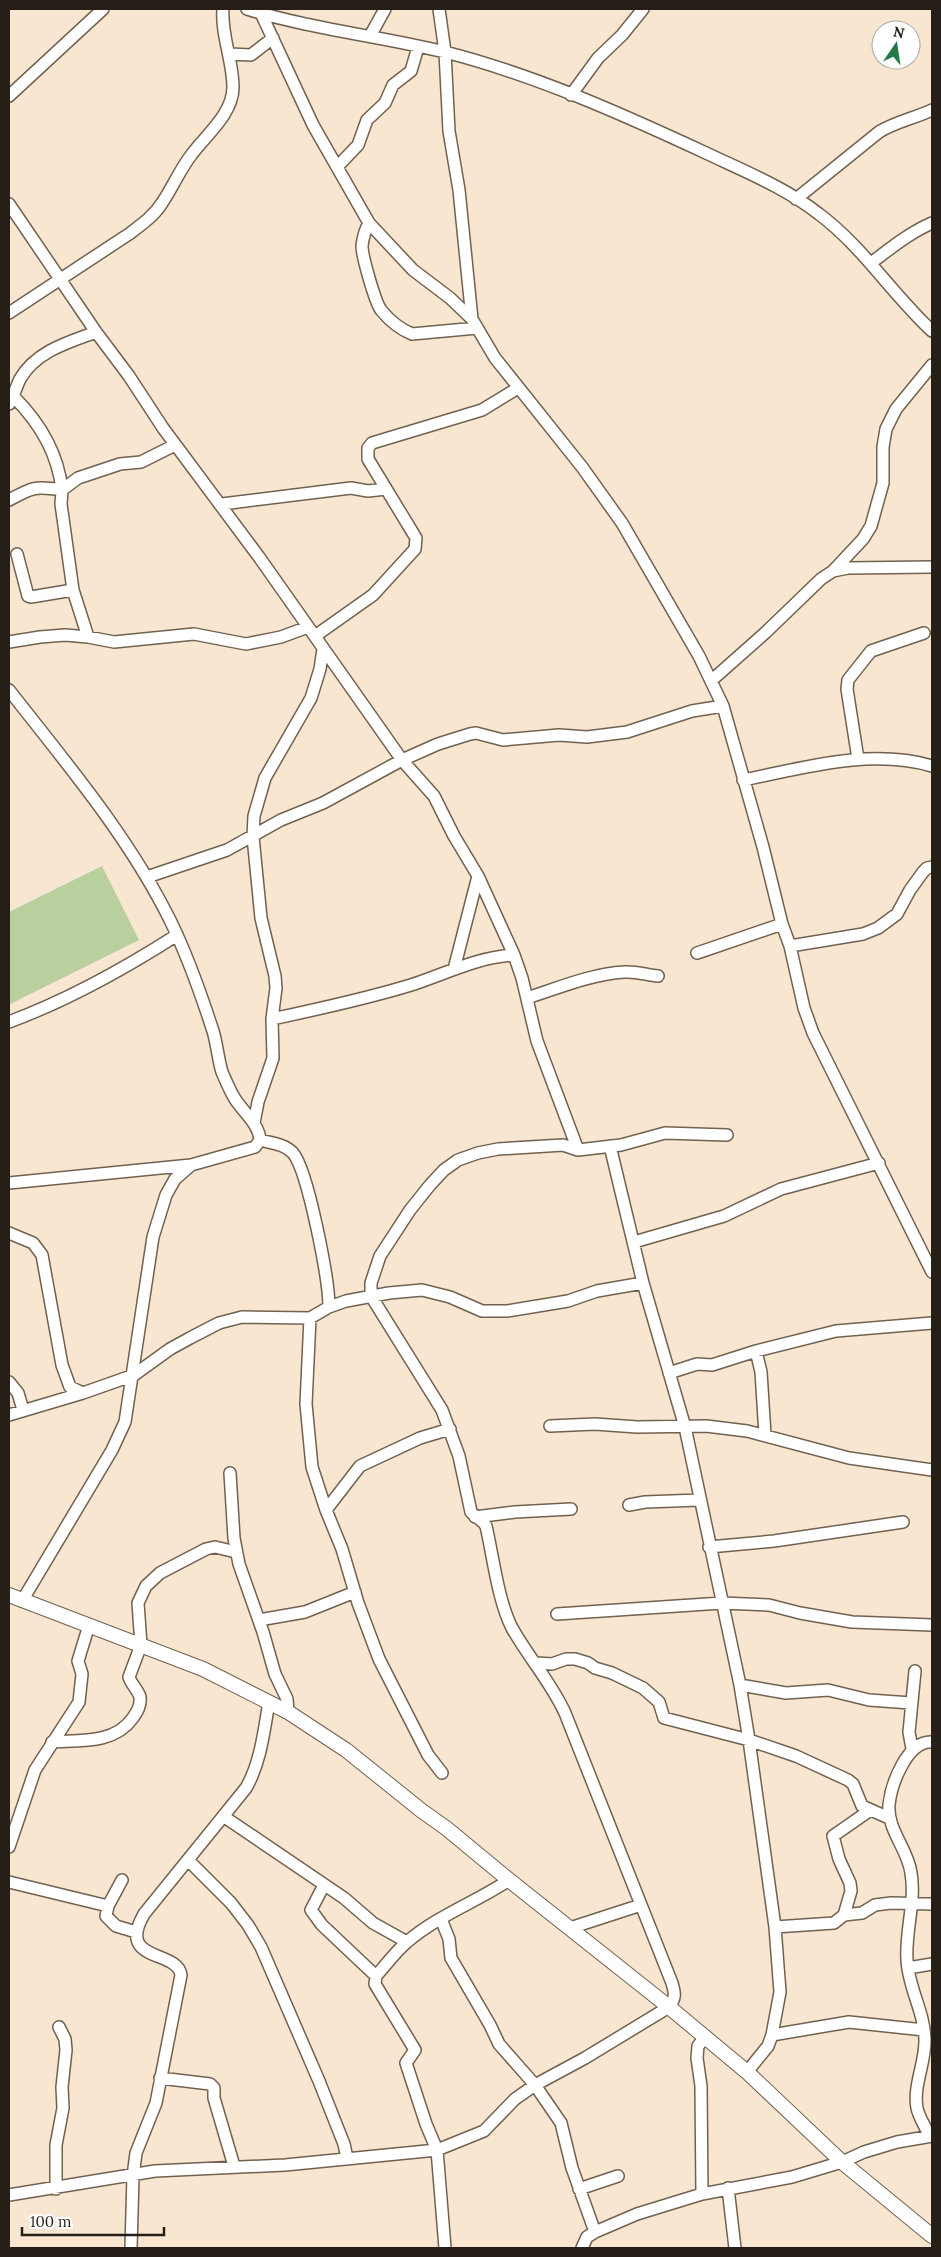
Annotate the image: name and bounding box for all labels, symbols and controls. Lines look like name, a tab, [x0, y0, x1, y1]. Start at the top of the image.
north arrow	[871, 20, 921, 70]
text: N	[892, 22, 906, 42]
scale bar	[22, 2204, 165, 2236]
text: 100 m	[30, 2212, 71, 2231]

